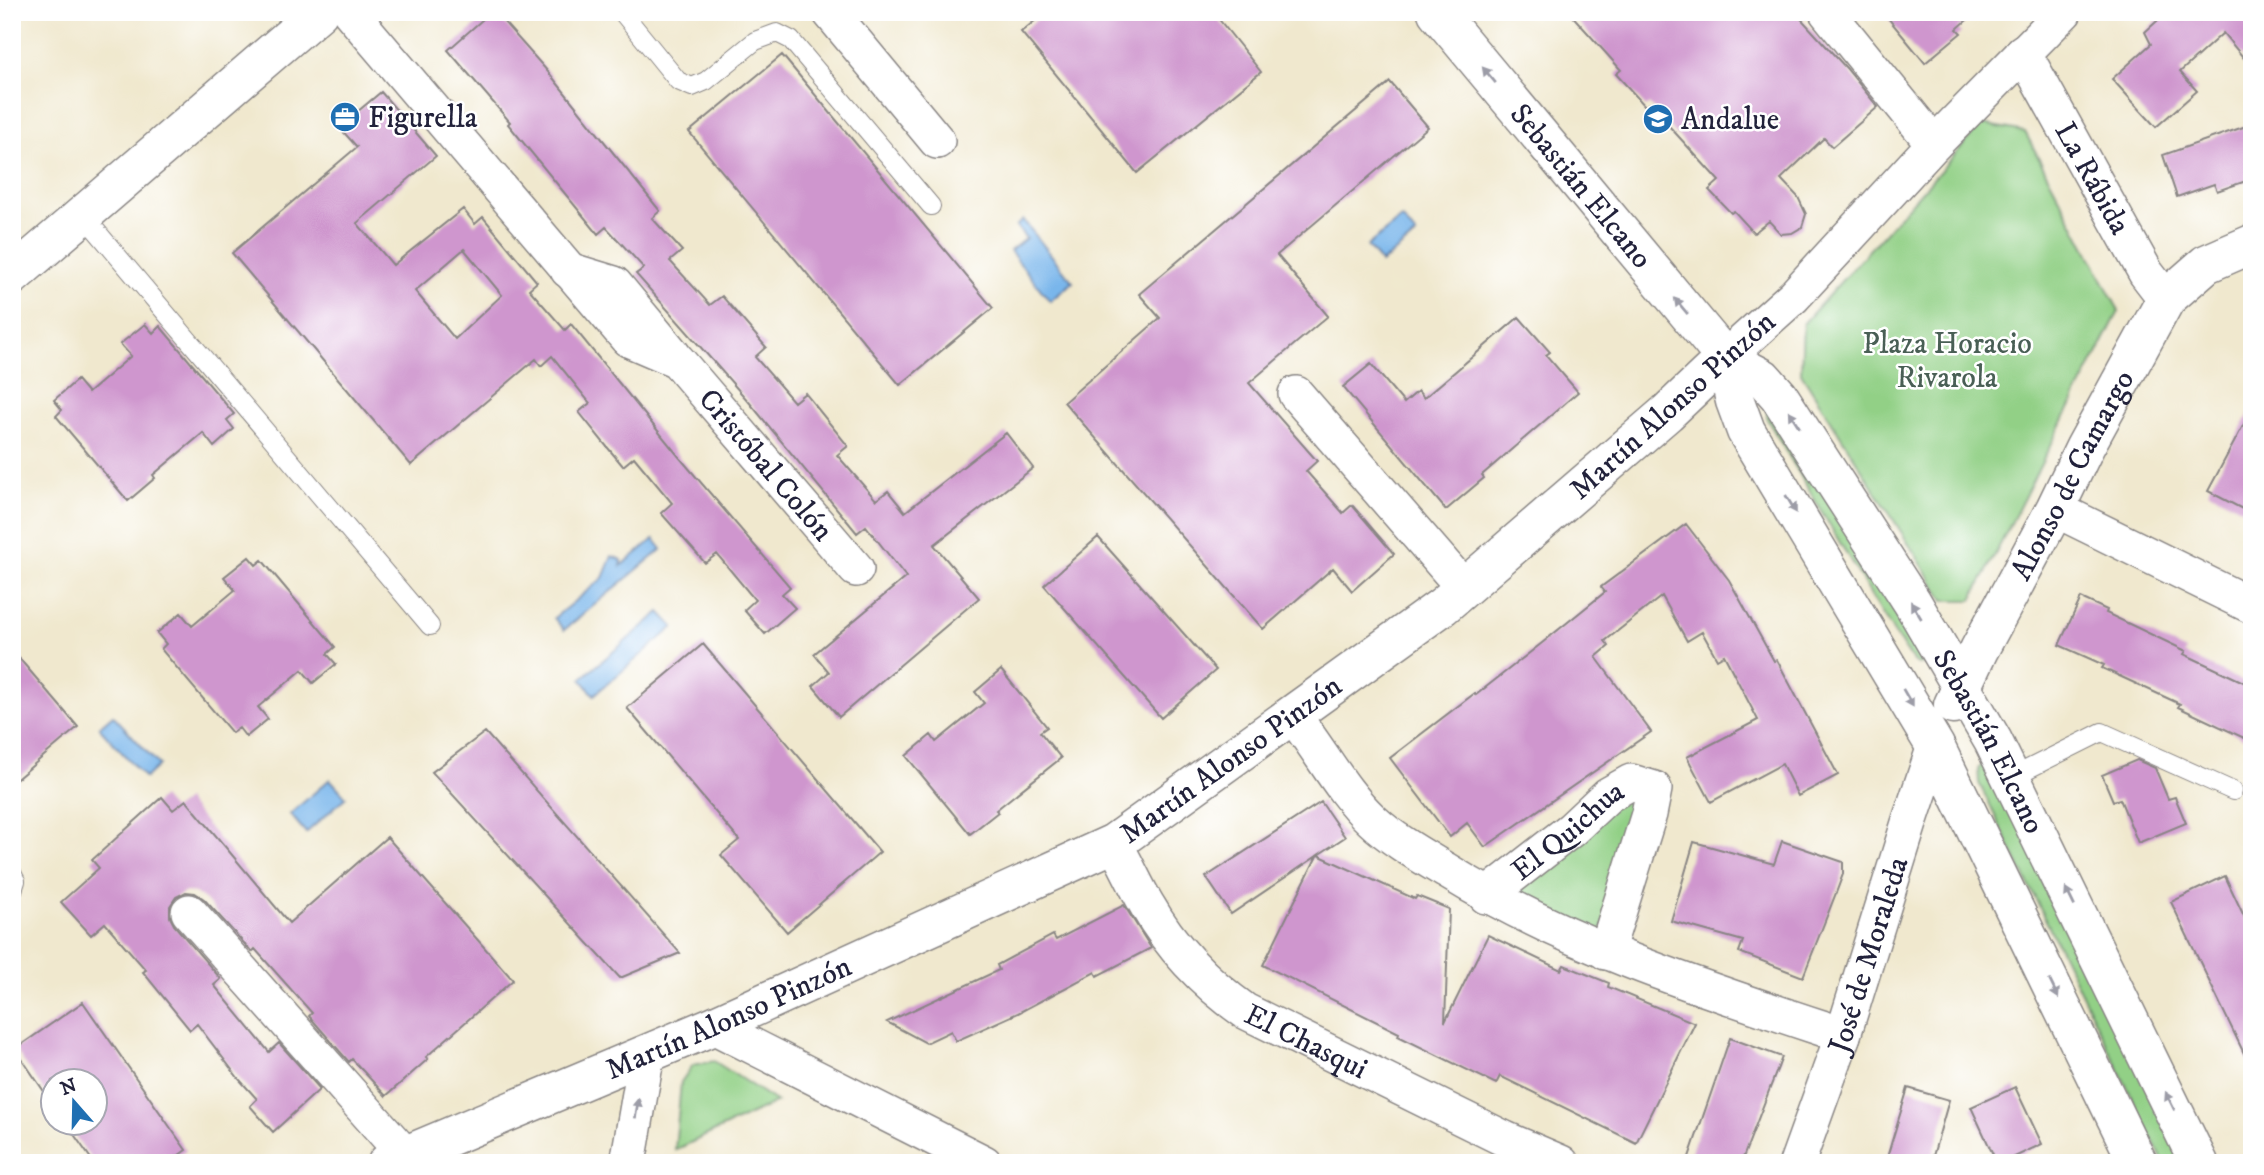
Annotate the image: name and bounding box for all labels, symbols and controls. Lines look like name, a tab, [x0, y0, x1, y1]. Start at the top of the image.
one-way arrow	[1481, 66, 1496, 84]
street label: Sebastián Elcano	[1501, 97, 1660, 277]
office icon: Figurella	[328, 100, 362, 134]
place label: Figurella	[368, 100, 478, 137]
school or university icon: Andalue	[1641, 102, 1675, 136]
place label: Andalue	[1681, 102, 1779, 139]
street label: La Rábida	[2046, 116, 2138, 242]
one-way arrow	[1673, 297, 1689, 315]
street label: Martín Alonso Pinzón	[1562, 304, 1784, 508]
park label: Plaza Horacio Rivarola	[1862, 326, 2032, 397]
street label: Alonso de Camargo	[2003, 364, 2143, 587]
street label: Cristóbal Colón	[690, 382, 841, 549]
one-way arrow	[1787, 409, 1800, 428]
one-way arrow	[1784, 494, 1797, 513]
one-way arrow	[1910, 601, 1923, 620]
street label: Sebastián Elcano	[1924, 644, 2052, 840]
street label: Martín Alonso Pinzón	[1113, 668, 1350, 853]
one-way arrow	[1902, 689, 1914, 708]
street label: El Quichua	[1504, 773, 1631, 889]
street label: José de Moraleda	[1820, 853, 1917, 1061]
one-way arrow	[2064, 887, 2076, 907]
street label: Martín Alonso Pinzón	[601, 948, 858, 1089]
one-way arrow	[2048, 979, 2059, 999]
street label: El Chasqui	[1238, 997, 1373, 1088]
north arrow	[38, 1066, 108, 1136]
text: N	[57, 1074, 80, 1101]
one-way arrow	[2164, 1091, 2175, 1111]
one-way arrow	[632, 1097, 643, 1119]

